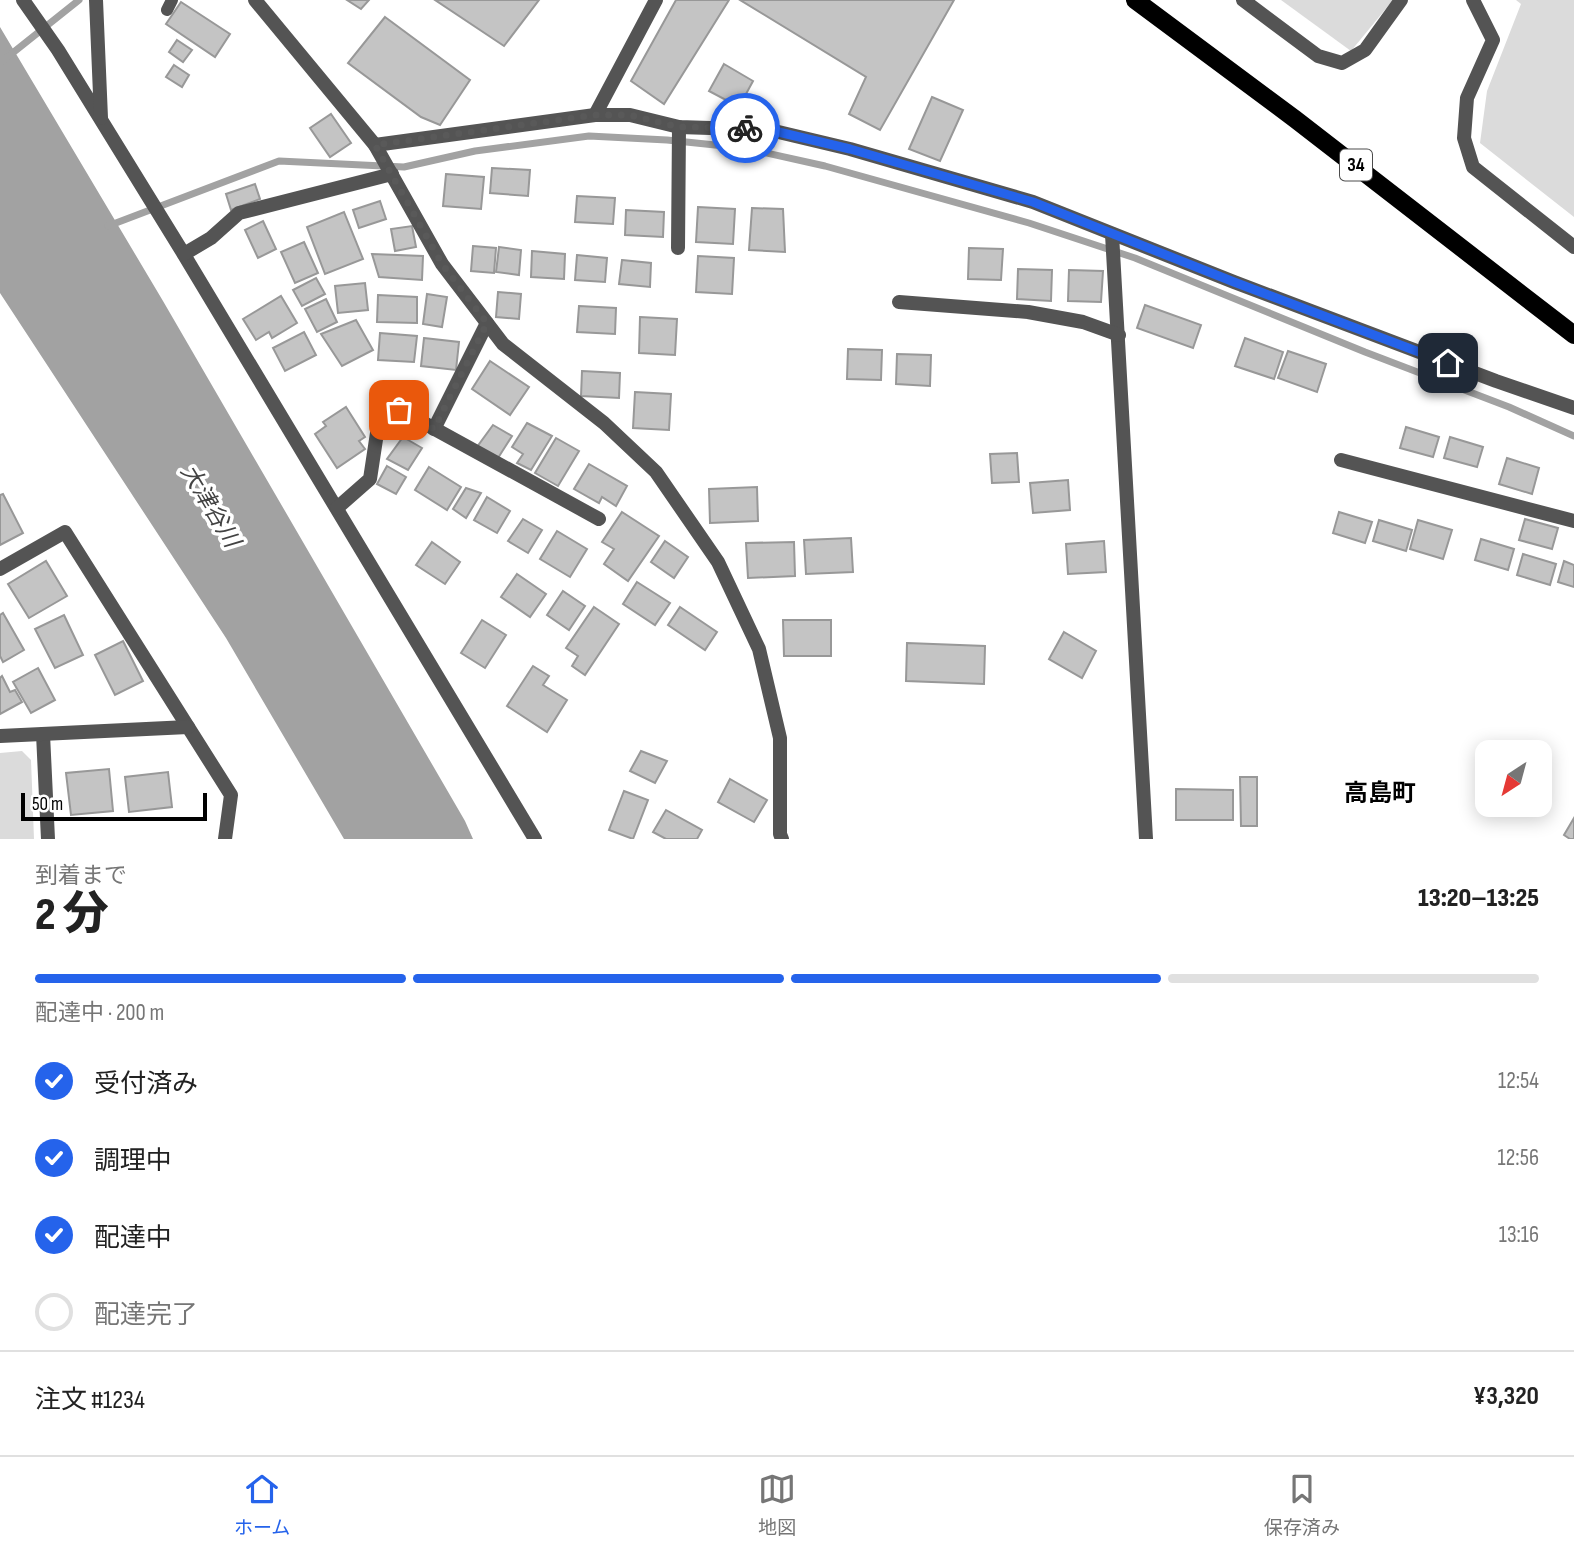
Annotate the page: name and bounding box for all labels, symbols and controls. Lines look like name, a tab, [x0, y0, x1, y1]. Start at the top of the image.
courier	[710, 93, 780, 163]
icon: bike	[726, 109, 764, 147]
road number: 34	[1340, 150, 1372, 181]
pin	[1418, 333, 1478, 393]
icon: home	[1429, 344, 1467, 382]
pin	[369, 380, 429, 440]
icon: bag	[380, 391, 418, 429]
water label: 大津谷川	[174, 459, 247, 555]
north arrow	[1475, 740, 1552, 817]
map controls	[1475, 740, 1552, 817]
district label: 高島町	[1344, 779, 1416, 808]
scale bar	[21, 790, 206, 822]
text: 50 m	[32, 793, 63, 816]
text: 到着まで	[35, 862, 127, 890]
text: 13:20–13:25	[1418, 883, 1539, 914]
text: 2 分	[35, 888, 109, 943]
text: 配達中 · 200 m	[35, 999, 164, 1027]
icon: check	[35, 1062, 73, 1100]
text: 12:54	[1498, 1067, 1539, 1095]
text: 受付済み	[94, 1069, 198, 1100]
icon: check	[35, 1139, 73, 1177]
text: 12:56	[1498, 1144, 1539, 1172]
text: 調理中	[94, 1146, 172, 1177]
icon: check	[35, 1216, 73, 1254]
text: 13:16	[1499, 1221, 1539, 1249]
text: 配達中	[94, 1223, 172, 1254]
text: 配達完了	[94, 1300, 198, 1331]
text: ¥3,320	[1473, 1381, 1539, 1412]
text: 注文 #1234	[35, 1385, 145, 1416]
tab: ホーム	[234, 1470, 290, 1540]
tab: 地図	[758, 1470, 796, 1540]
tab: 保存済み	[1264, 1470, 1340, 1540]

